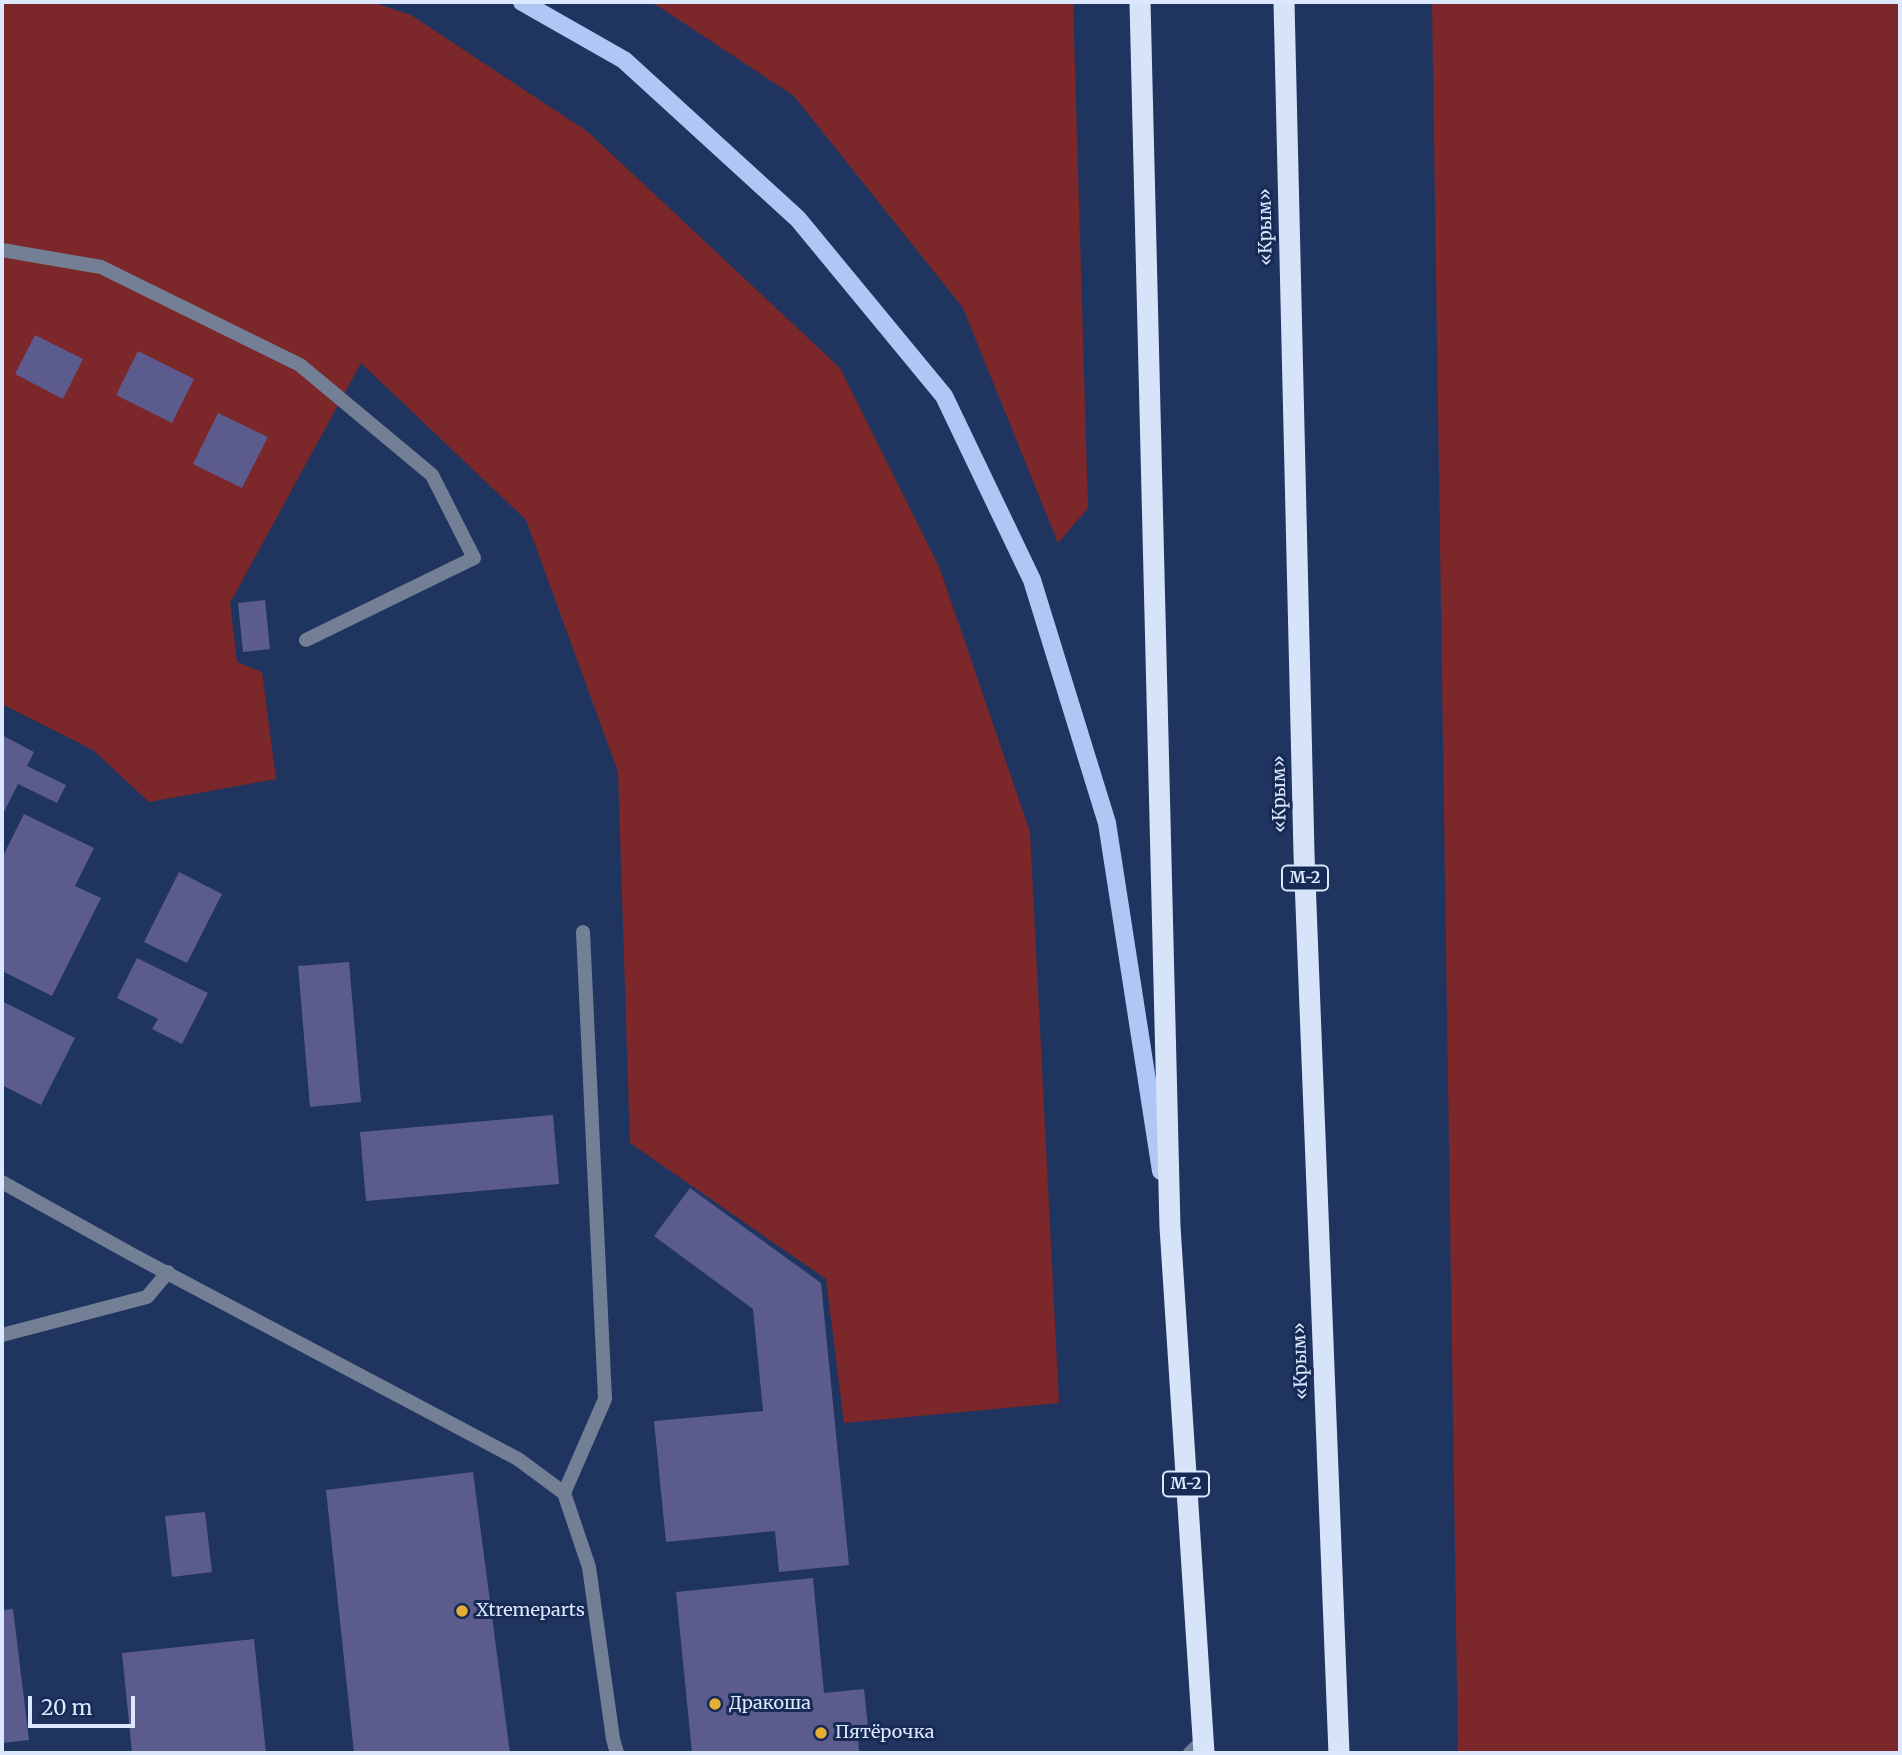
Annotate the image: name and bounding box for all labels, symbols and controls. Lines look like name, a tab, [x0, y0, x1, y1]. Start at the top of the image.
street label: «Крым»	[1255, 188, 1277, 266]
street label: «Крым»	[1269, 755, 1291, 833]
road number: М-2	[1282, 866, 1328, 890]
street label: «Крым»	[1289, 1322, 1313, 1400]
road number: М-2	[1163, 1472, 1209, 1496]
place label: Xtremeparts	[476, 1600, 585, 1622]
marker: Xtremeparts	[454, 1603, 470, 1619]
scale bar	[32, 1682, 138, 1726]
place label: Дракоша	[729, 1693, 811, 1715]
text: 20 m	[41, 1694, 92, 1721]
marker: Дракоша	[707, 1696, 723, 1712]
place label: Пятёрочка	[835, 1722, 934, 1744]
marker: Пятёрочка	[813, 1725, 829, 1741]

